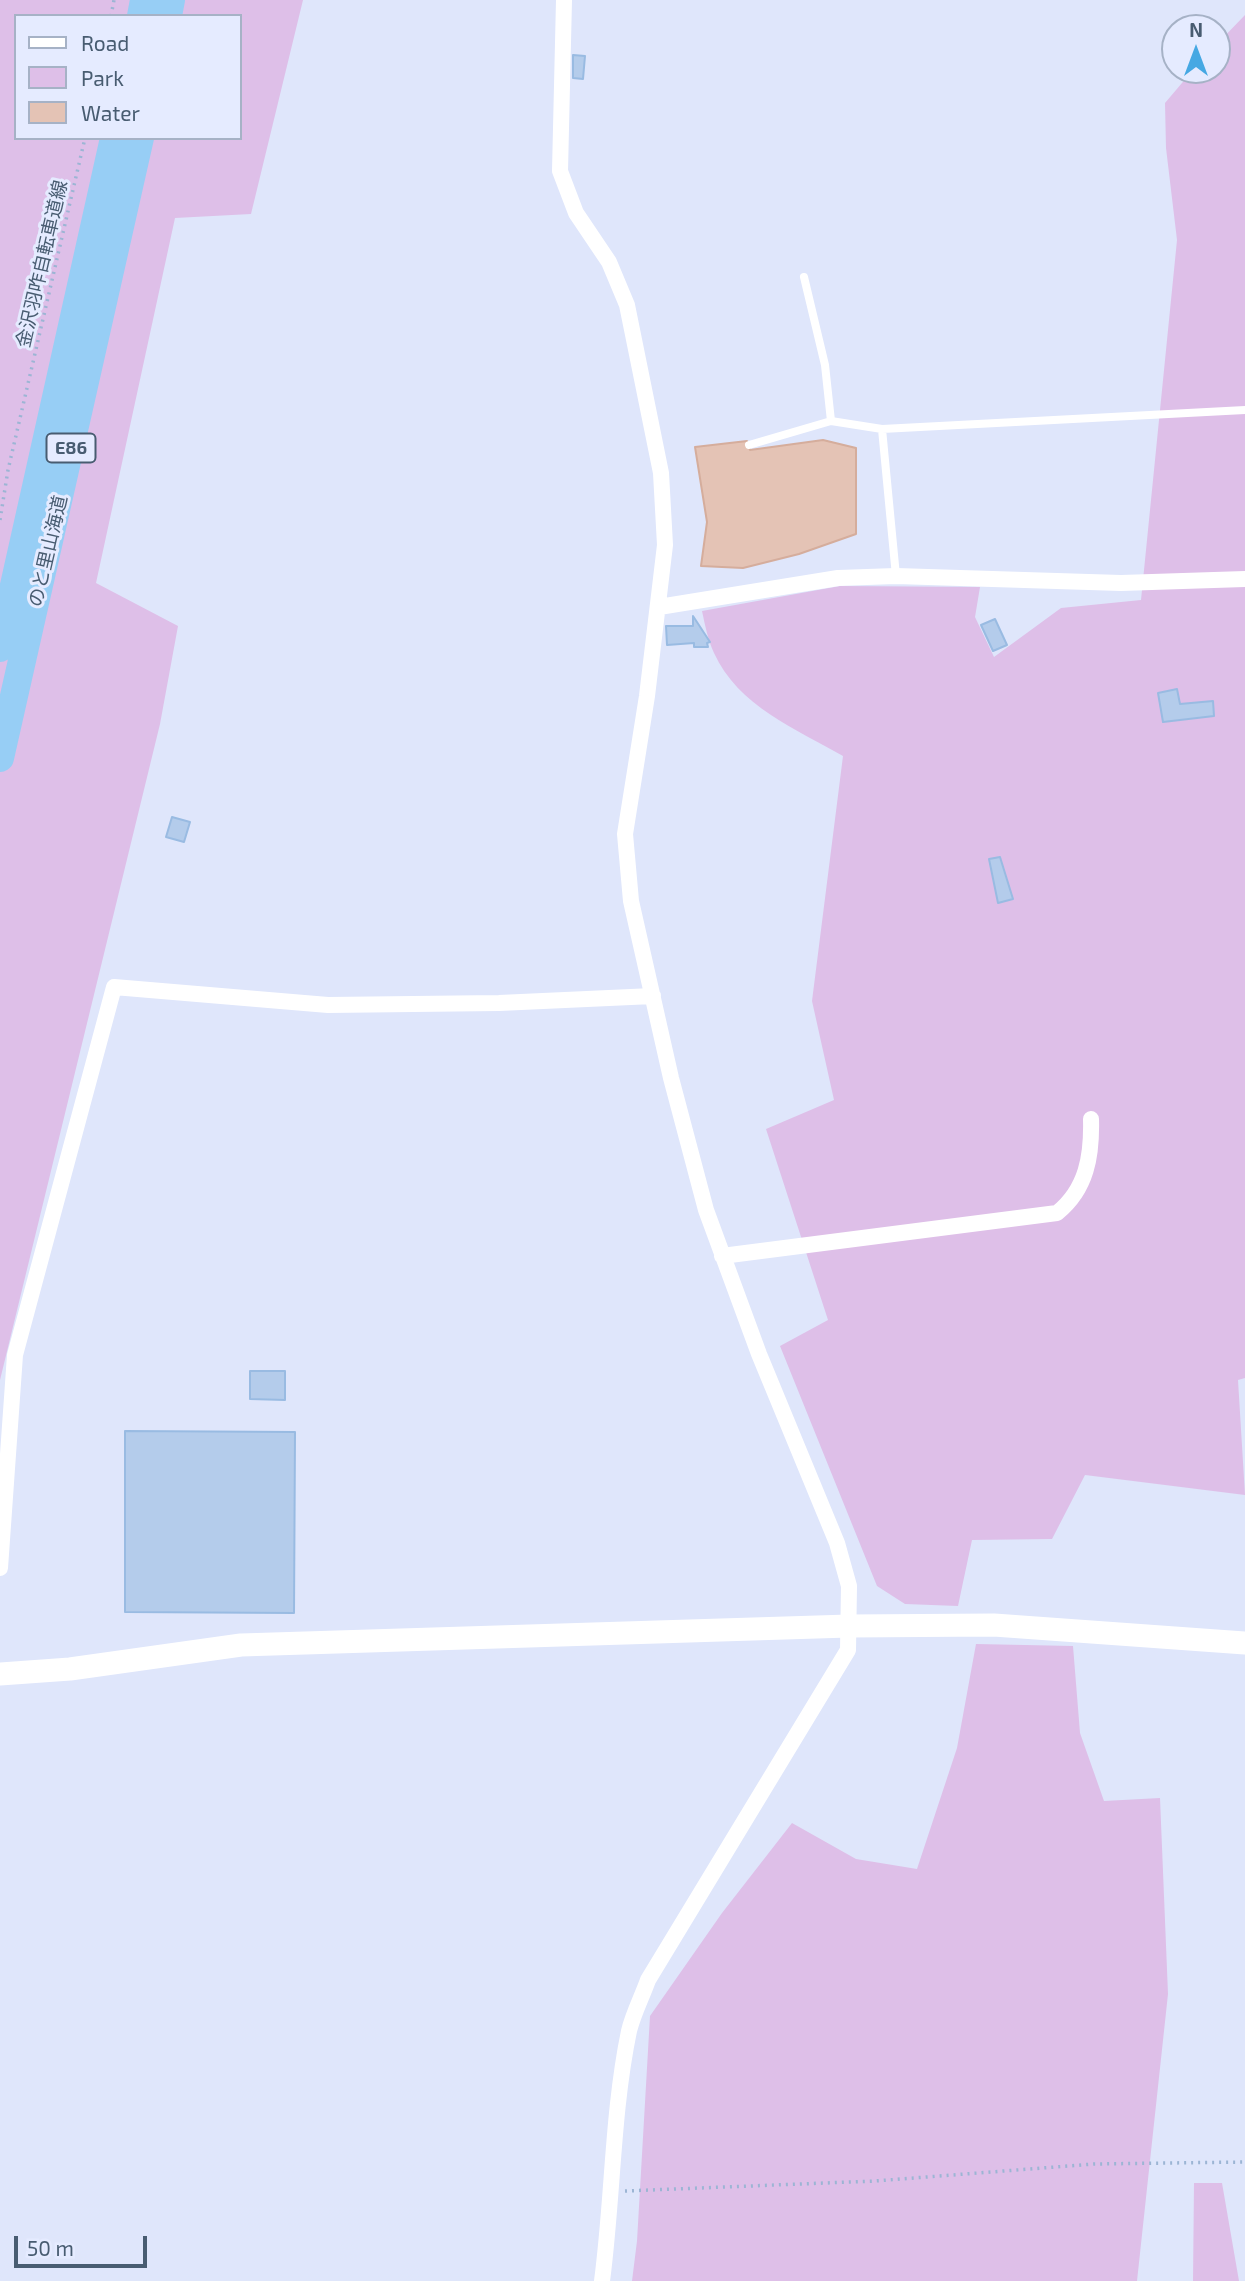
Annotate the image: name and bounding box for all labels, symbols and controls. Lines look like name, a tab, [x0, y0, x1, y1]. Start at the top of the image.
legend	[14, 14, 242, 140]
north arrow	[1161, 14, 1231, 84]
text: N	[1189, 18, 1203, 41]
text: Road	[81, 30, 129, 55]
text: Park	[81, 65, 124, 90]
text: Water	[81, 100, 140, 125]
street label: 金沢羽咋自転車道線	[12, 178, 72, 350]
road number: E86	[46, 434, 96, 462]
street label: のと里山海道	[24, 493, 72, 609]
scale bar	[18, 2222, 150, 2266]
text: 50 m	[27, 2235, 74, 2260]

